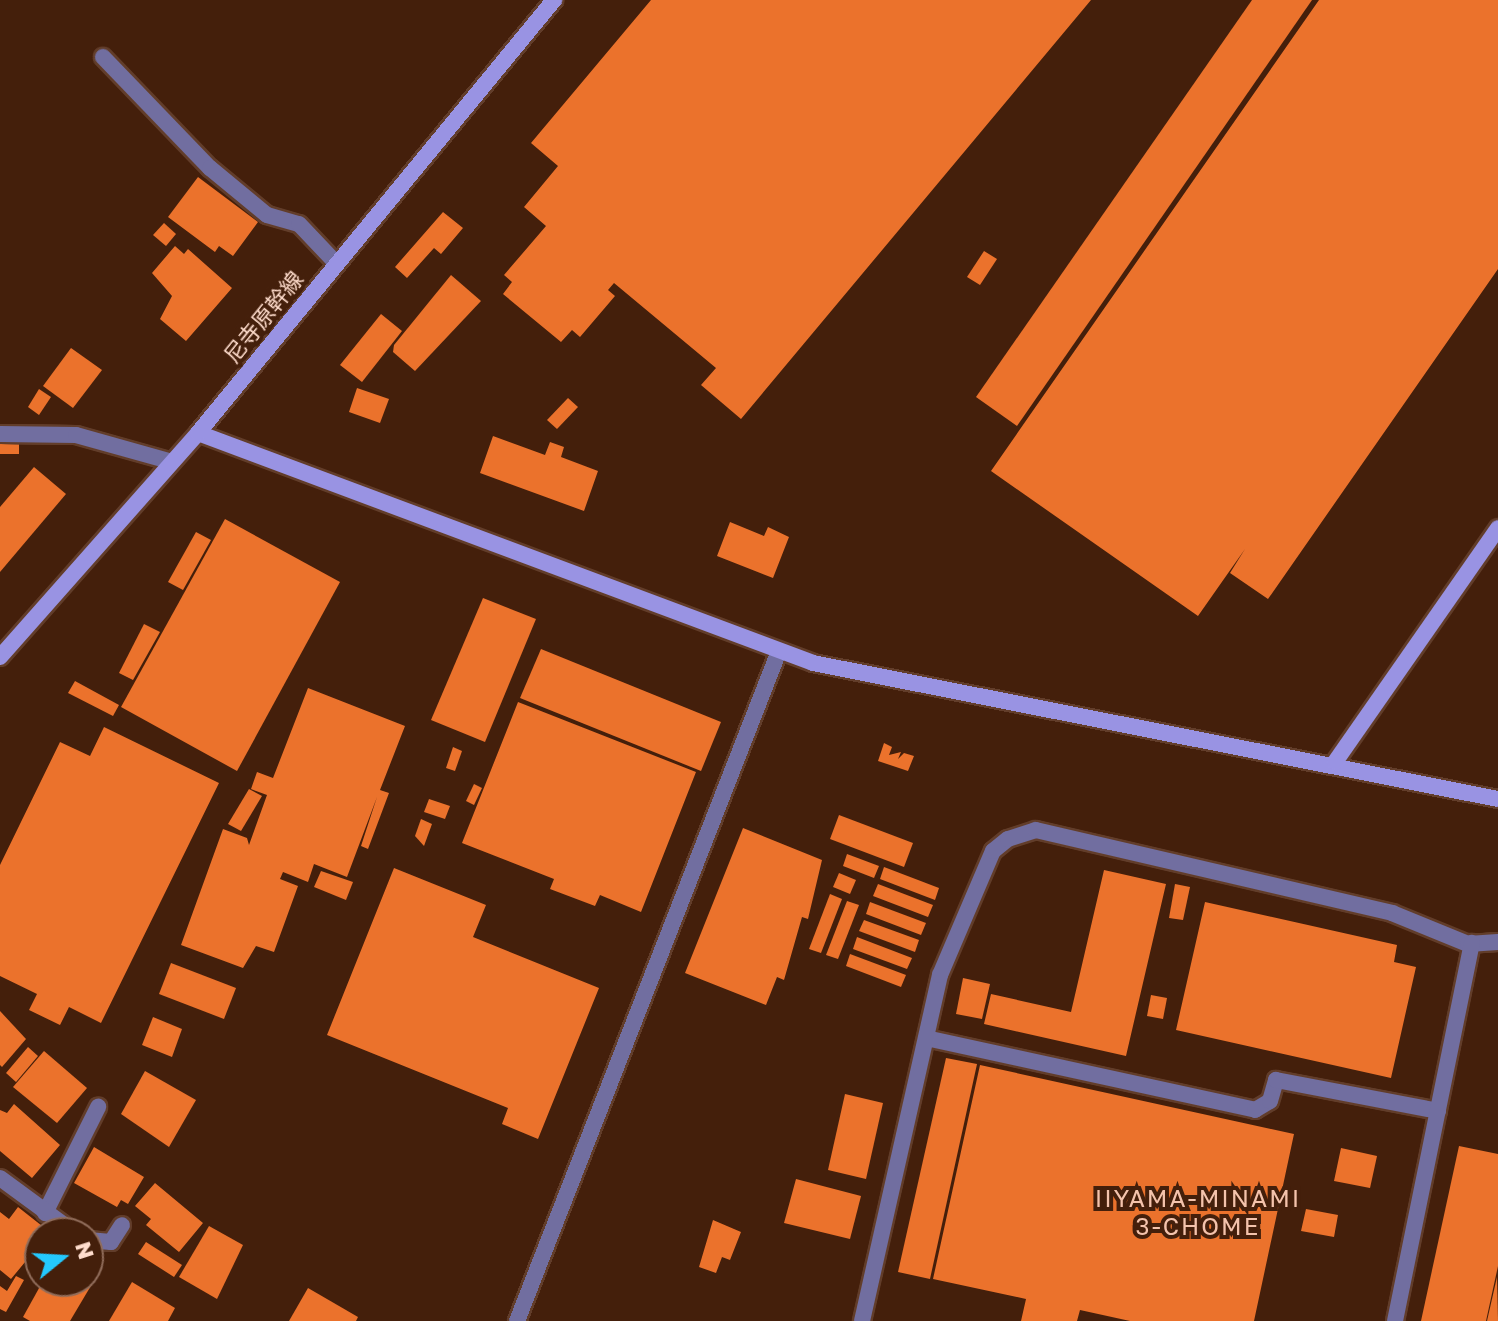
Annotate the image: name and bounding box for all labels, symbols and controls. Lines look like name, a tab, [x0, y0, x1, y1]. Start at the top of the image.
street label: 尼寺原幹線	[218, 266, 308, 368]
district label: IIYAMA-MINAMI 3-CHOME	[1095, 1184, 1301, 1240]
north arrow	[24, 1217, 104, 1297]
text: N	[70, 1238, 101, 1262]

